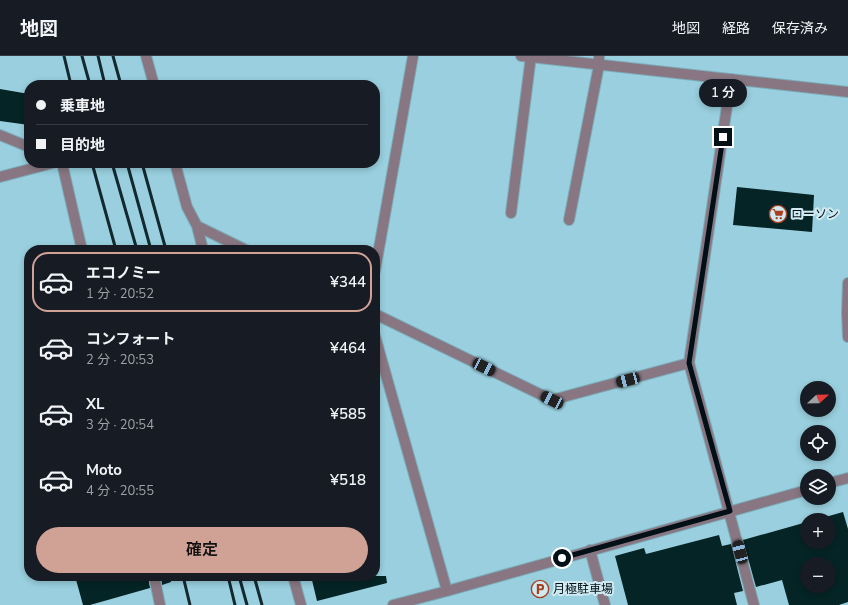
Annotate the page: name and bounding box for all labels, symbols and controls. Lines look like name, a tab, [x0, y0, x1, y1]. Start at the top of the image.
text: 地図	[20, 16, 58, 42]
text: 地図	[672, 19, 700, 38]
text: 経路	[722, 19, 750, 38]
text: 保存済み	[772, 19, 828, 38]
callout: 1 分	[699, 79, 747, 107]
text: 1 分	[711, 84, 735, 102]
text: 乗車地	[60, 96, 105, 116]
route end	[714, 128, 732, 146]
text: 目的地	[60, 135, 105, 155]
supermarket icon: ローソン	[768, 204, 788, 224]
place label: ローソン	[791, 206, 839, 222]
text: エコノミー	[86, 263, 161, 283]
icon: car	[38, 264, 74, 300]
text: ¥344	[330, 272, 366, 292]
text: 1 分 · 20:52	[86, 285, 154, 303]
text: コンフォート	[86, 329, 176, 349]
icon: car	[38, 330, 74, 366]
text: ¥464	[330, 338, 366, 358]
text: 2 分 · 20:53	[86, 351, 154, 369]
car	[471, 356, 497, 378]
car	[615, 371, 641, 389]
north arrow	[800, 381, 836, 417]
map controls	[800, 381, 836, 593]
car	[539, 389, 565, 411]
text: XL	[86, 394, 105, 414]
icon: car	[38, 396, 74, 432]
text: ¥585	[330, 404, 366, 424]
text: 3 分 · 20:54	[86, 416, 154, 434]
button: locate	[800, 425, 836, 461]
text: Moto	[86, 460, 122, 480]
icon: car	[38, 462, 74, 498]
button: layers	[800, 469, 836, 505]
text: ¥518	[330, 470, 366, 490]
text: 4 分 · 20:55	[86, 482, 154, 500]
button: +	[800, 513, 836, 549]
button: 確定	[36, 527, 368, 573]
car	[731, 539, 749, 565]
route start	[553, 549, 571, 567]
button: −	[800, 557, 836, 593]
parking icon: 月極駐車場	[530, 579, 550, 599]
place label: 月極駐車場	[553, 581, 613, 597]

